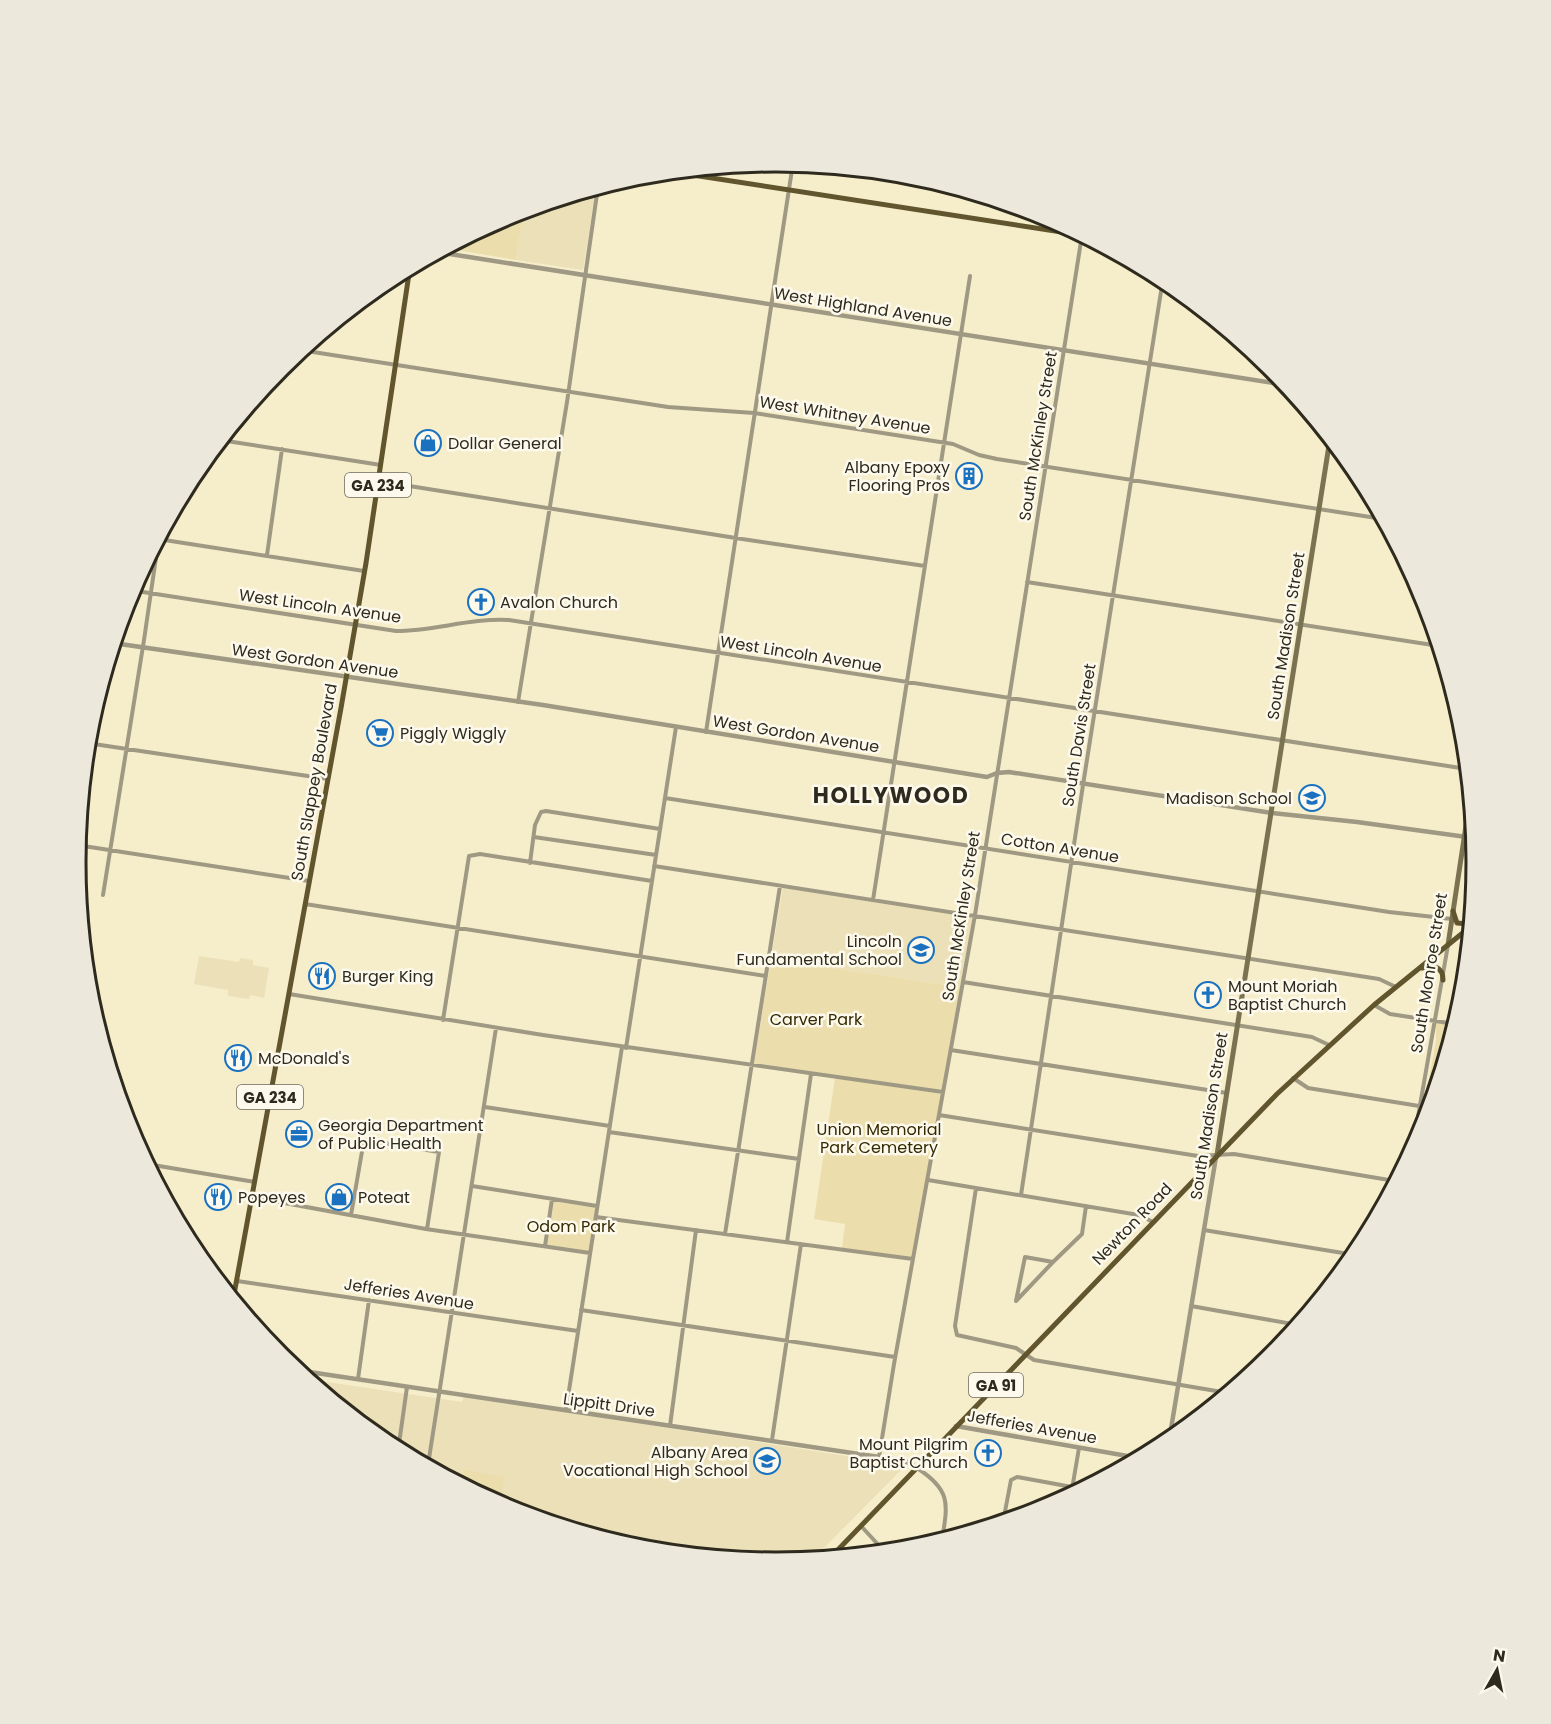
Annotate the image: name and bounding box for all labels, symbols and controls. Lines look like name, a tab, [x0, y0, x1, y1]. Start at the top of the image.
street label: West Highland Avenue	[772, 282, 954, 332]
street label: South McKinley Street	[1013, 349, 1063, 522]
street label: West Whitney Avenue	[758, 390, 932, 440]
shop icon: Dollar General	[413, 428, 443, 458]
place label: Dollar General	[448, 432, 562, 455]
place label: Albany Epoxy Flooring Pros	[844, 456, 950, 497]
building icon: Albany Epoxy Flooring Pros	[954, 461, 984, 491]
road number: GA 234	[345, 473, 411, 497]
street label: South Madison Street	[1261, 550, 1311, 722]
street label: West Lincoln Avenue	[237, 583, 403, 629]
church icon: Avalon Church	[466, 587, 496, 617]
place label: Avalon Church	[500, 591, 618, 614]
street label: West Lincoln Avenue	[718, 630, 884, 678]
street label: West Gordon Avenue	[230, 638, 400, 684]
street label: South Davis Street	[1056, 662, 1102, 808]
street label: South Slappey Boulevard	[285, 682, 343, 882]
street label: West Gordon Avenue	[711, 709, 881, 759]
supermarket icon: Piggly Wiggly	[365, 718, 395, 748]
place label: Piggly Wiggly	[400, 722, 506, 745]
district label: HOLLYWOOD	[813, 780, 969, 811]
school or university icon: Madison School	[1297, 783, 1327, 813]
place label: Madison School	[1166, 787, 1292, 810]
street label: Cotton Avenue	[999, 827, 1121, 869]
street label: South McKinley Street	[936, 829, 986, 1002]
street label: South Monroe Street	[1405, 891, 1453, 1055]
place label: Lincoln Fundamental School	[737, 930, 902, 971]
school or university icon: Lincoln Fundamental School	[906, 935, 936, 965]
restaurant icon: Burger King	[307, 961, 337, 991]
place label: Burger King	[342, 965, 434, 988]
place label: Mount Moriah Baptist Church	[1228, 975, 1346, 1016]
church icon: Mount Moriah Baptist Church	[1193, 980, 1223, 1010]
park label: Carver Park	[770, 1008, 863, 1031]
street label: South Madison Street	[1184, 1030, 1234, 1202]
restaurant icon: McDonald's	[223, 1043, 253, 1073]
place label: McDonald's	[258, 1047, 350, 1070]
road number: GA 234	[237, 1085, 303, 1109]
place label: Georgia Department of Public Health	[318, 1114, 484, 1155]
park label: Union Memorial Park Cemetery	[817, 1118, 941, 1159]
office icon: Georgia Department of Public Health	[284, 1119, 314, 1149]
street label: Newton Road	[1087, 1178, 1177, 1270]
restaurant icon: Popeyes	[203, 1182, 233, 1212]
shop icon: Poteat	[324, 1182, 354, 1212]
place label: Popeyes	[238, 1186, 306, 1209]
place label: Poteat	[358, 1186, 410, 1209]
park label: Odom Park	[527, 1215, 616, 1238]
street label: Jefferies Avenue	[342, 1272, 476, 1316]
road number: GA 91	[969, 1373, 1023, 1397]
street label: Lippitt Drive	[562, 1387, 656, 1423]
street label: Jefferies Avenue	[965, 1404, 1099, 1450]
place label: Mount Pilgrim Baptist Church	[850, 1433, 968, 1474]
church icon: Mount Pilgrim Baptist Church	[973, 1438, 1003, 1468]
place label: Albany Area Vocational High School	[563, 1441, 748, 1482]
school or university icon: Albany Area Vocational High School	[752, 1446, 782, 1476]
north arrow	[1467, 1640, 1527, 1700]
text: N	[1492, 1643, 1507, 1668]

